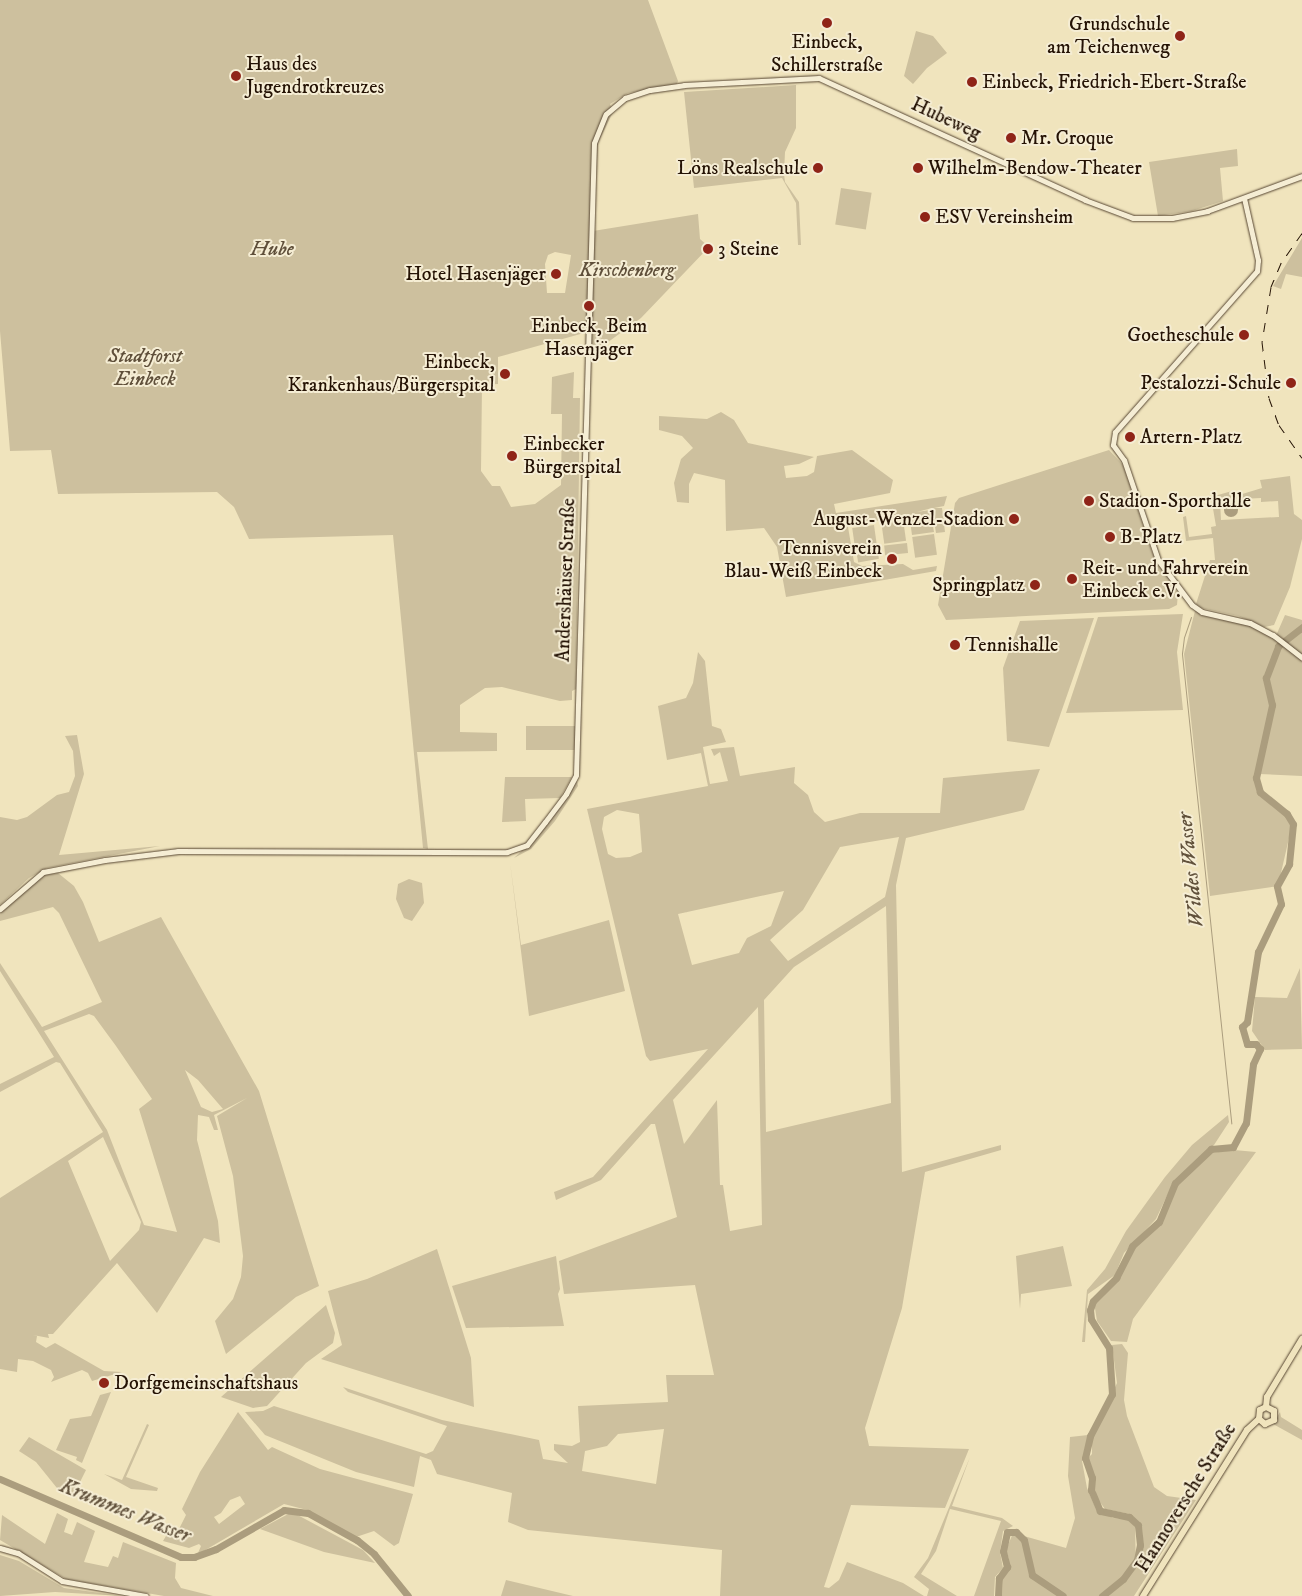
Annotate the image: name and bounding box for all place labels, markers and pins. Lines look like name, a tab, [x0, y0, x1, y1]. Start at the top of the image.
place label: Grundschule am Teichenweg	[1047, 12, 1170, 59]
marker: Einbeck, Schillerstraße	[821, 17, 833, 29]
marker: Grundschule am Teichenweg	[1174, 30, 1186, 42]
place label: Einbeck, Schillerstraße	[771, 31, 883, 78]
place label: Haus des Jugendrotkreuzes	[246, 52, 384, 99]
marker: Haus des Jugendrotkreuzes	[230, 70, 242, 82]
place label: Einbeck, Friedrich-Ebert-Straße	[982, 70, 1247, 94]
marker: Einbeck, Friedrich-Ebert-Straße	[966, 76, 978, 88]
place label: Mr. Croque	[1021, 126, 1114, 150]
marker: Mr. Croque	[1005, 132, 1017, 144]
place label: Löns Realschule	[677, 156, 808, 180]
place label: Wilhelm-Bendow-Theater	[928, 156, 1142, 180]
marker: Löns Realschule	[812, 162, 824, 174]
marker: Wilhelm-Bendow-Theater	[912, 162, 924, 174]
place label: ESV Vereinsheim	[935, 205, 1073, 229]
marker: ESV Vereinsheim	[919, 211, 931, 223]
place label: 3 Steine	[718, 237, 779, 261]
marker: 3 Steine	[702, 243, 714, 255]
place label: Hotel Hasenjäger	[405, 262, 546, 286]
marker: Hotel Hasenjäger	[550, 268, 562, 280]
marker: Einbeck, Beim Hasenjäger	[583, 300, 595, 312]
place label: Einbeck, Beim Hasenjäger	[531, 314, 647, 361]
place label: Goetheschule	[1127, 323, 1234, 347]
marker: Goetheschule	[1238, 329, 1250, 341]
place label: Einbeck, Krankenhaus/Bürgerspital	[287, 350, 495, 397]
marker: Einbeck, Krankenhaus/Bürgerspital	[499, 368, 511, 380]
place label: Pestalozzi-Schule	[1140, 371, 1281, 395]
marker: Pestalozzi-Schule	[1285, 377, 1297, 389]
place label: Artern-Platz	[1140, 425, 1242, 449]
marker: Artern-Platz	[1124, 431, 1136, 443]
place label: Einbecker Bürgerspital	[523, 432, 621, 479]
marker: Einbecker Bürgerspital	[505, 449, 519, 463]
place label: Stadion-Sporthalle	[1099, 489, 1251, 513]
marker: Stadion-Sporthalle	[1083, 495, 1095, 507]
place label: August-Wenzel-Stadion	[813, 507, 1004, 531]
marker: August-Wenzel-Stadion	[1008, 513, 1020, 525]
place label: B-Platz	[1120, 525, 1182, 549]
marker: B-Platz	[1104, 531, 1116, 543]
place label: Tennisverein Blau-Weiß Einbeck	[724, 536, 882, 583]
marker: Tennisverein Blau-Weiß Einbeck	[886, 553, 898, 565]
place label: Reit- und Fahrverein Einbeck e.V.	[1082, 556, 1248, 603]
place label: Springplatz	[932, 573, 1025, 597]
marker: Reit- und Fahrverein Einbeck e.V.	[1066, 573, 1078, 585]
marker: Springplatz	[1029, 579, 1041, 591]
place label: Tennishalle	[965, 633, 1058, 657]
marker: Tennishalle	[949, 639, 961, 651]
place label: Dorfgemeinschaftshaus	[114, 1371, 298, 1395]
marker: Dorfgemeinschaftshaus	[98, 1377, 110, 1389]

